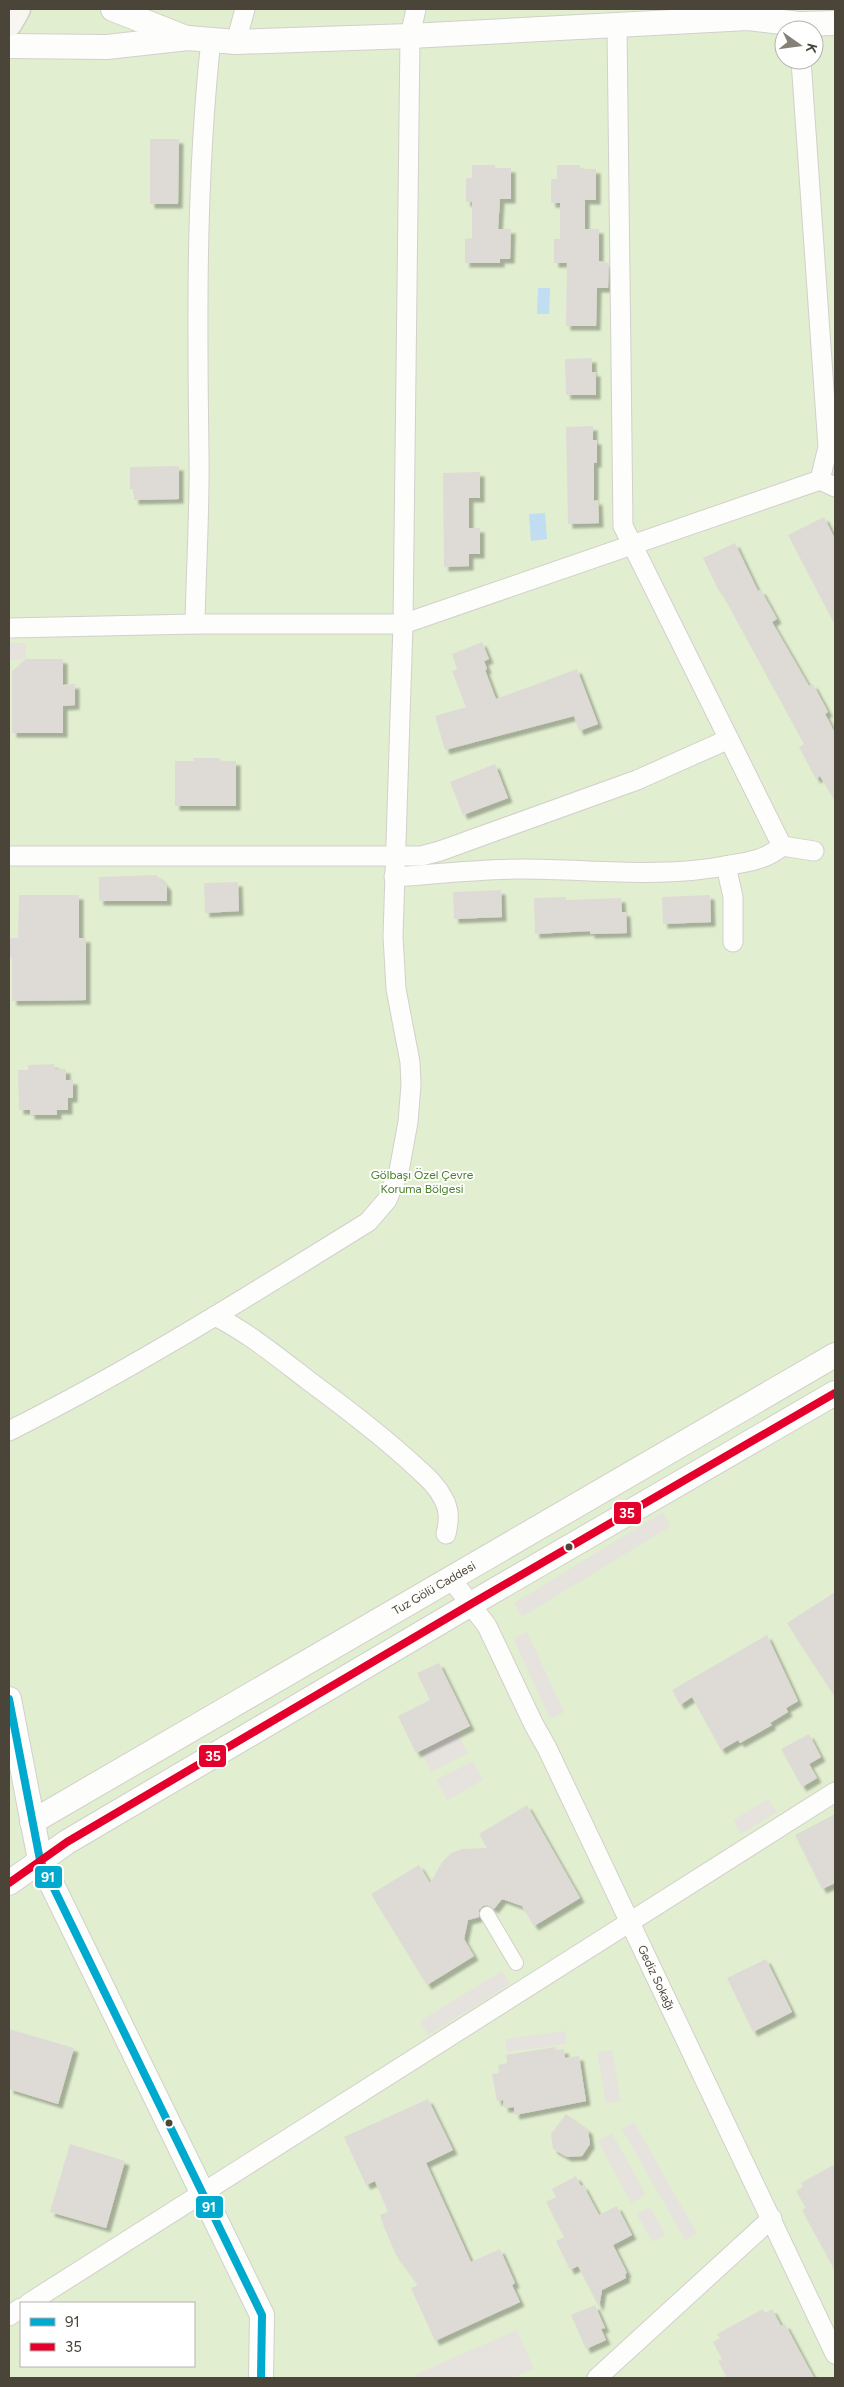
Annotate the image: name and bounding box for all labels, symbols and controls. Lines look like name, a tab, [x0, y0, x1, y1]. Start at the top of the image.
north arrow	[774, 20, 824, 70]
text: K	[802, 41, 821, 55]
park label: Gölbaşı Özel Çevre Koruma Bölgesi	[371, 1168, 474, 1196]
line badge: 35	[613, 1501, 642, 1525]
text: 35	[619, 1505, 635, 1522]
unlabelled marker	[564, 1542, 574, 1552]
street label: Tuz Gölü Caddesi	[390, 1559, 478, 1618]
line badge: 35	[198, 1744, 227, 1768]
text: 35	[205, 1748, 221, 1765]
line badge: 91	[34, 1865, 63, 1889]
text: 91	[41, 1869, 55, 1886]
street label: Gediz Sokağı	[635, 1943, 678, 2012]
unlabelled marker	[164, 2118, 174, 2128]
line badge: 91	[195, 2195, 224, 2219]
text: 91	[202, 2199, 216, 2216]
legend	[20, 2302, 195, 2367]
text: 91	[65, 2313, 80, 2331]
text: 35	[65, 2338, 82, 2356]

